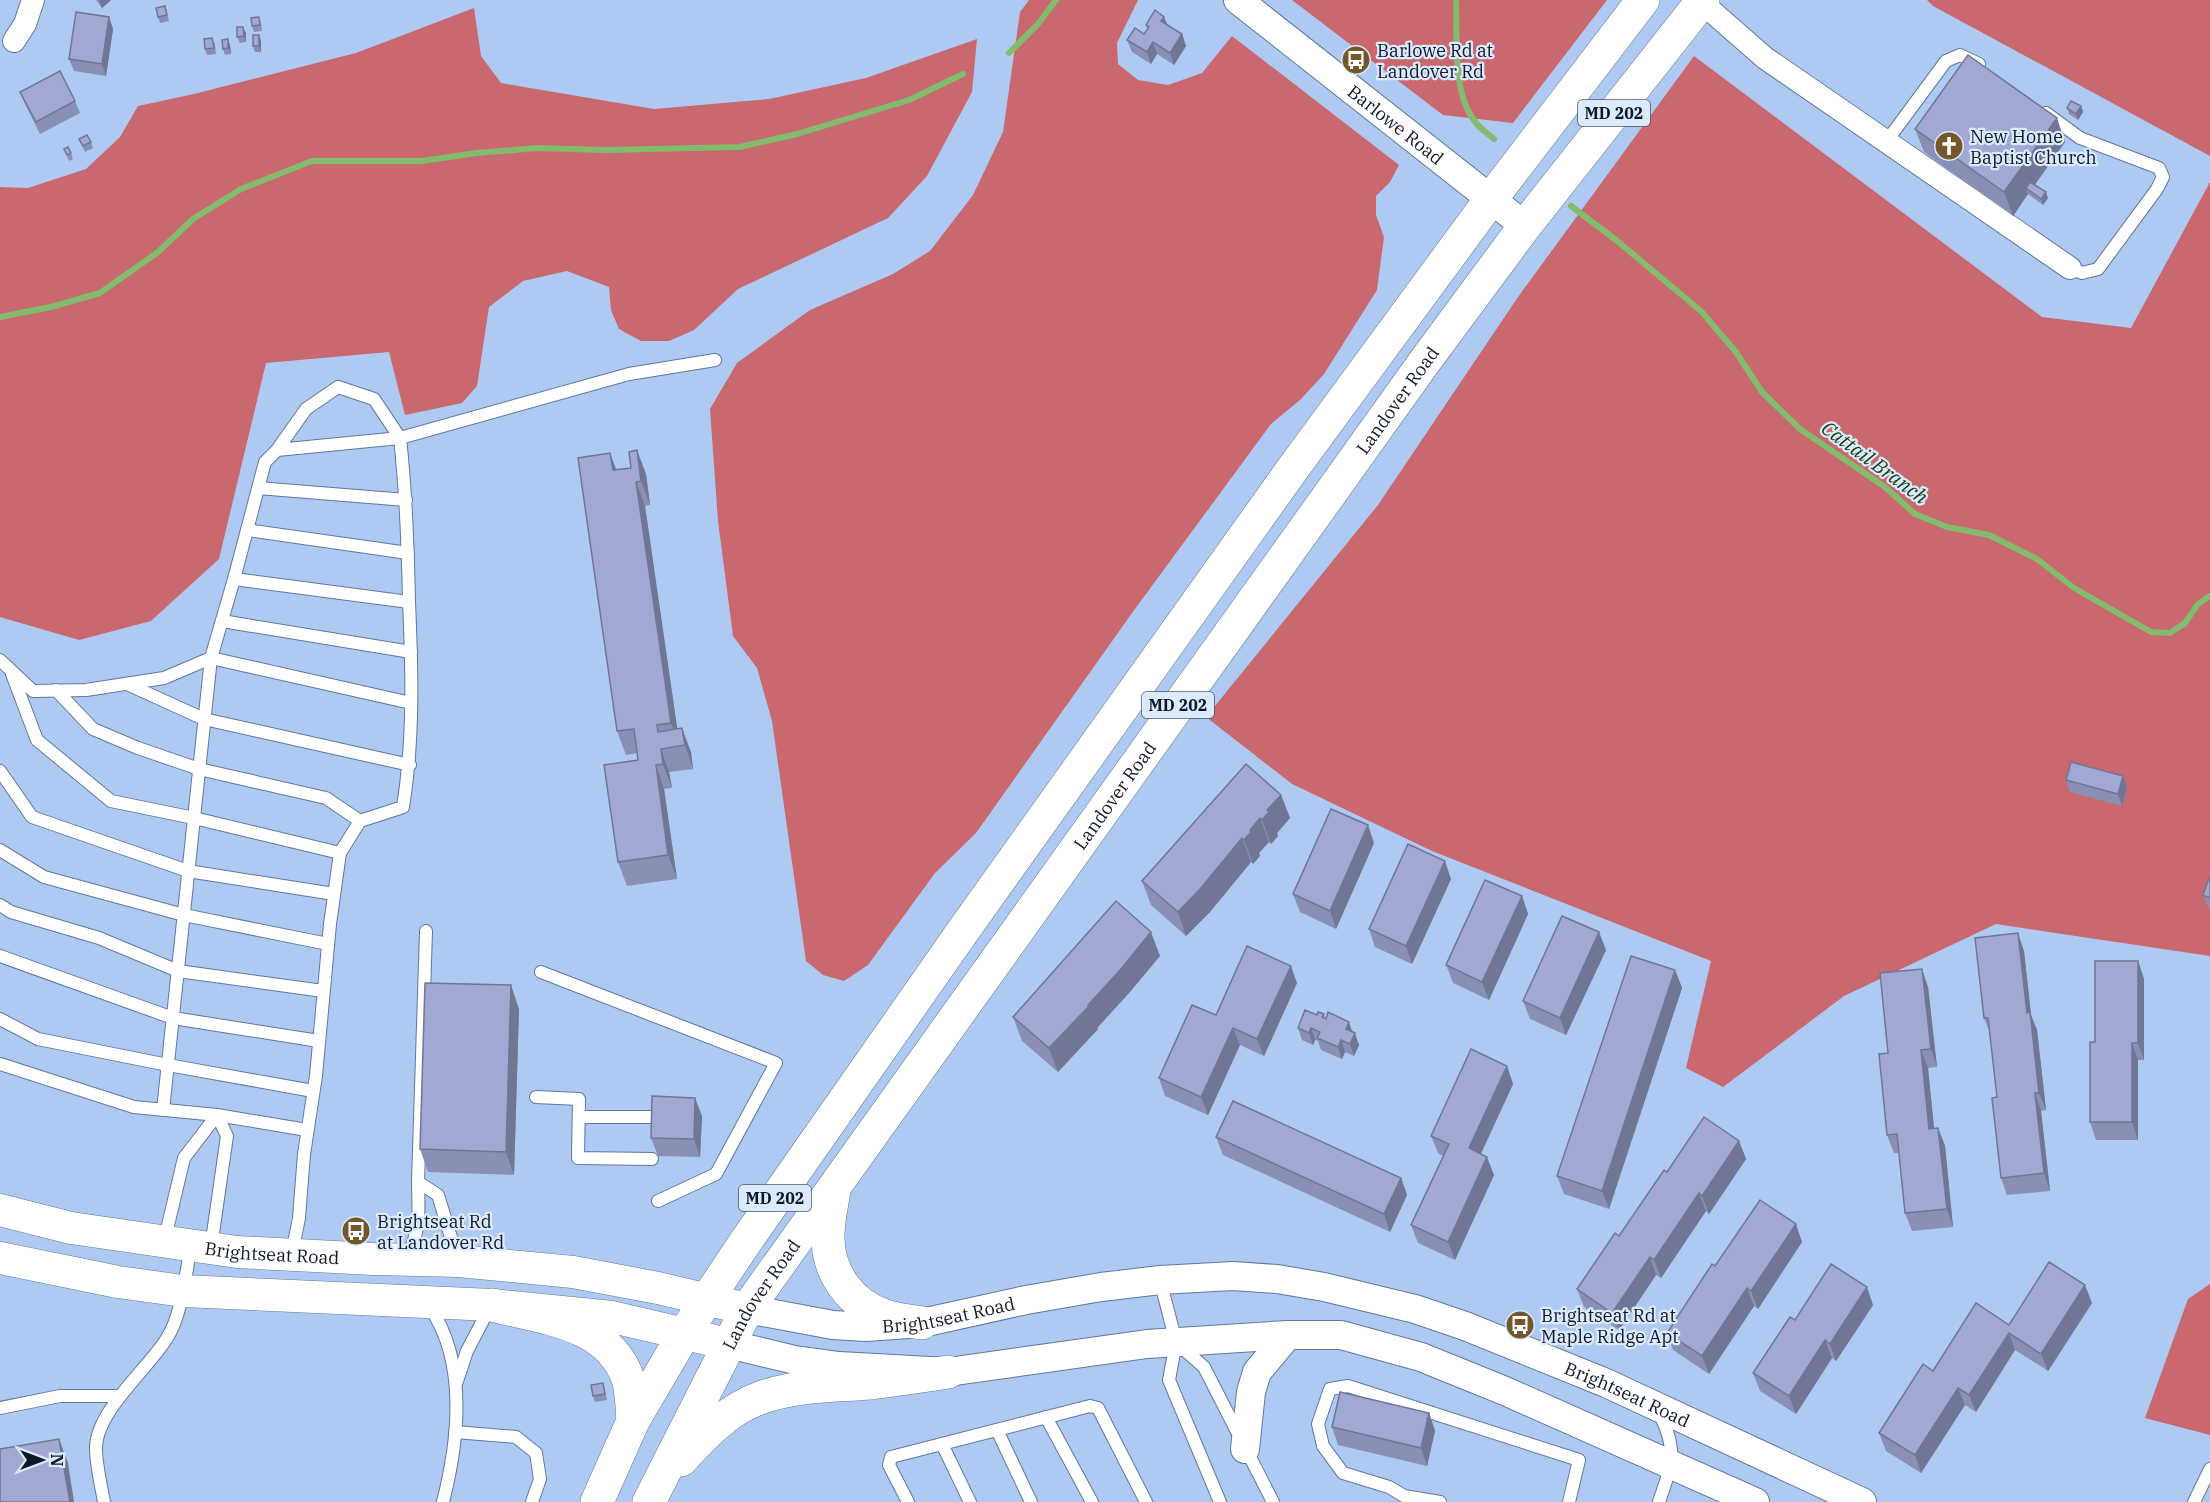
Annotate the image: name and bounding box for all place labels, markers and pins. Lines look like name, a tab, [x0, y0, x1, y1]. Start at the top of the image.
place label: Barlowe Rd at Landover Rd	[1377, 39, 1493, 83]
bus stop icon: Barlowe Rd at Landover Rd	[1340, 44, 1372, 76]
place label: New Home Baptist Church	[1970, 125, 2097, 169]
church icon: New Home Baptist Church	[1933, 130, 1965, 162]
place label: Brightseat Rd at Landover Rd	[377, 1210, 504, 1254]
bus stop icon: Brightseat Rd at Landover Rd	[340, 1215, 372, 1247]
place label: Brightseat Rd at Maple Ridge Apt	[1541, 1304, 1679, 1348]
bus stop icon: Brightseat Rd at Maple Ridge Apt	[1504, 1309, 1536, 1341]

